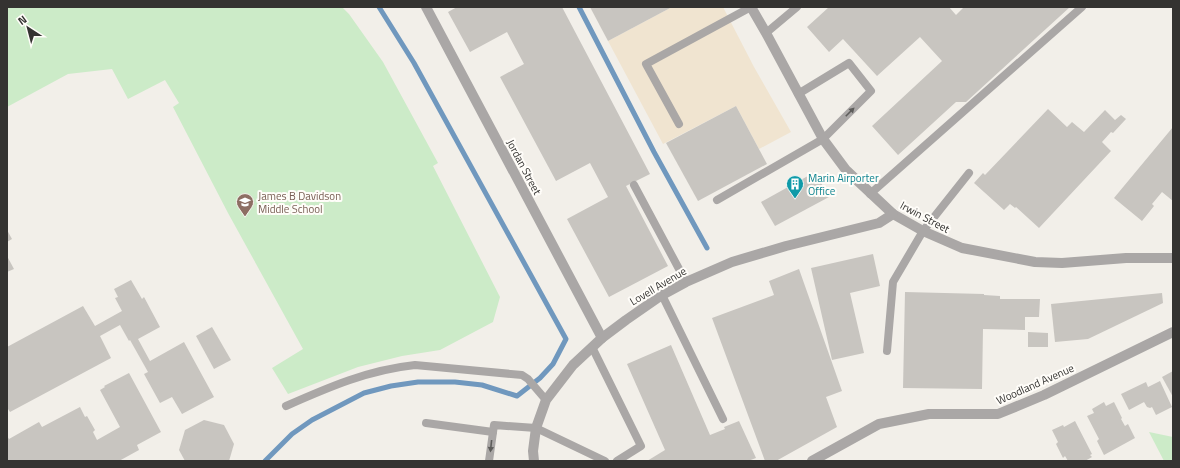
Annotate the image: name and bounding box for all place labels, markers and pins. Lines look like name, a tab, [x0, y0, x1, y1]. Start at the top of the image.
place label: Marin Airporter Office	[808, 170, 879, 199]
building icon: Marin Airporter Office	[785, 174, 805, 199]
place label: James B Davidson Middle School	[258, 188, 341, 217]
school or university icon: James B Davidson Middle School	[235, 192, 255, 217]

